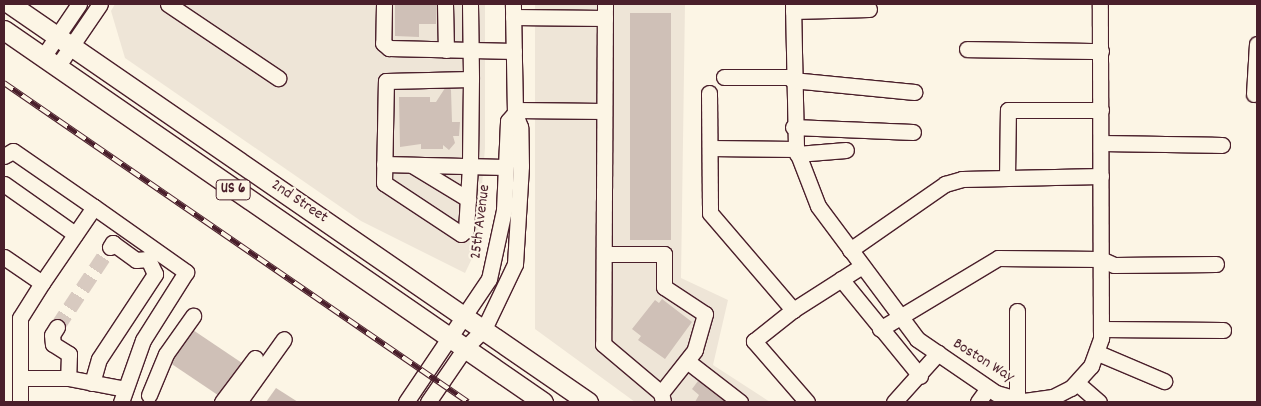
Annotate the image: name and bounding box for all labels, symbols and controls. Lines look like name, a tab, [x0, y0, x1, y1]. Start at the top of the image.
street label: 2nd Street	[267, 176, 331, 228]
road number: US 6	[216, 178, 250, 202]
street label: 25th Avenue	[467, 184, 495, 260]
street label: Boston Way	[949, 335, 1017, 387]

